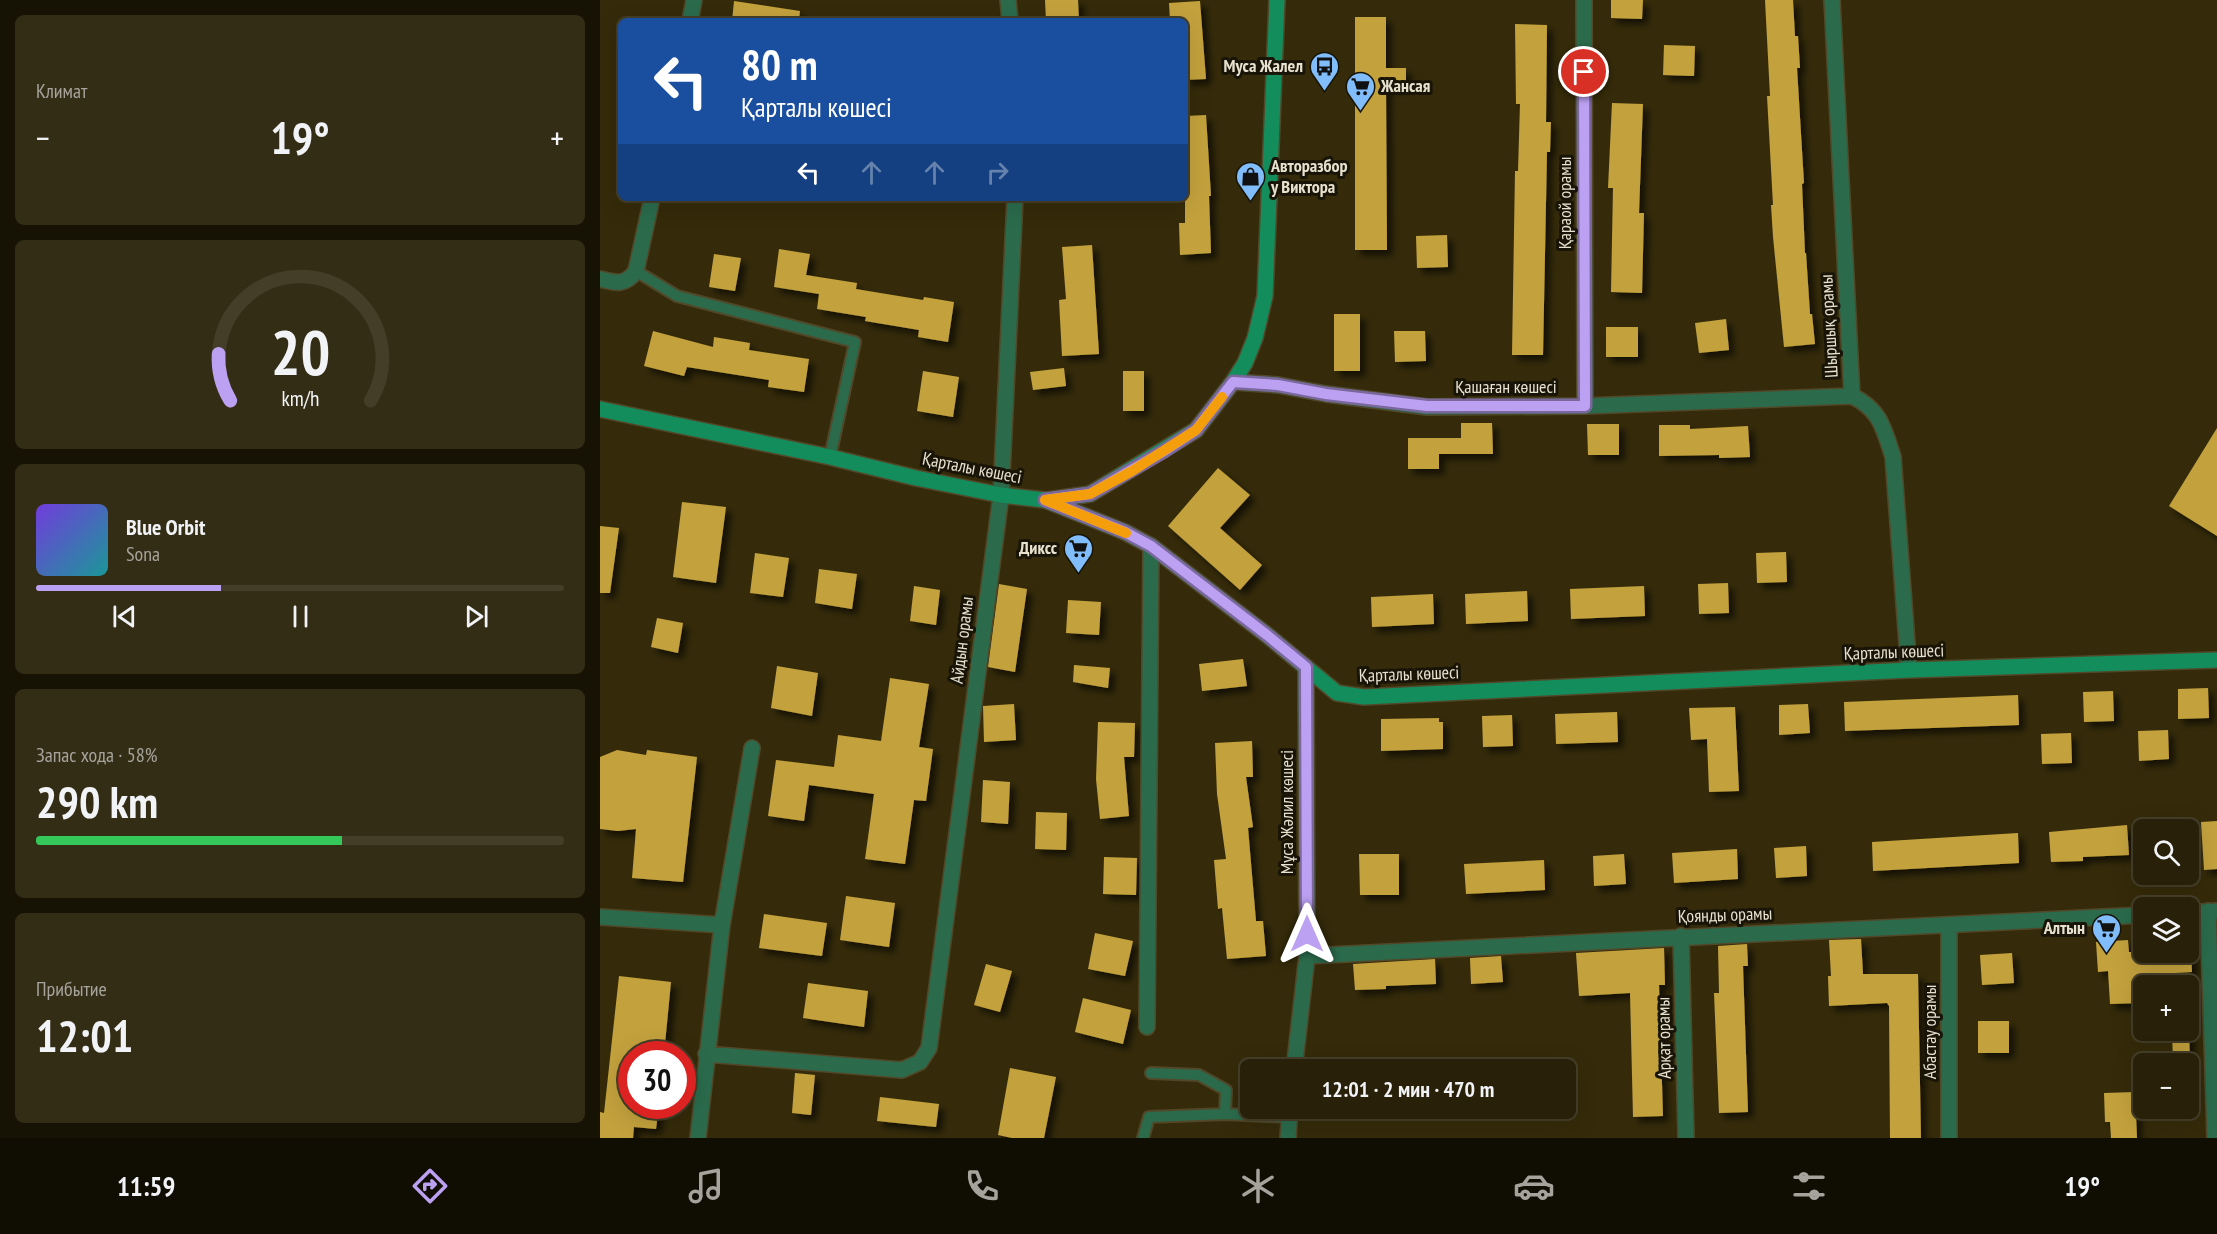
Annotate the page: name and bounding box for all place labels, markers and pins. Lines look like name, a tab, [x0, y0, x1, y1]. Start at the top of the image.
pin	[1558, 46, 1609, 97]
bus stop icon: Муса Жалел	[1308, 50, 1340, 92]
place label: Муса Жалел	[1224, 54, 1303, 77]
supermarket icon: Жансая	[1344, 70, 1376, 112]
place label: Жансая	[1380, 74, 1430, 97]
place label: Авторазбор у Виктора	[1270, 154, 1348, 198]
shop icon: Авторазбор у Виктора	[1234, 160, 1266, 202]
supermarket icon: Диксс	[1062, 532, 1094, 574]
place label: Диксс	[1019, 536, 1058, 559]
supermarket icon: Алтын	[2090, 912, 2122, 954]
place label: Алтын	[2043, 916, 2085, 939]

